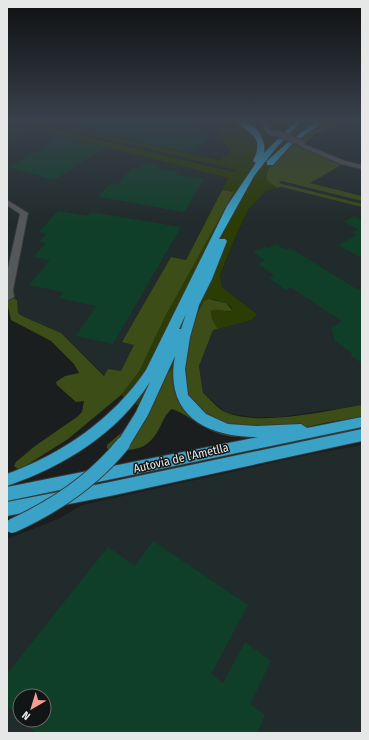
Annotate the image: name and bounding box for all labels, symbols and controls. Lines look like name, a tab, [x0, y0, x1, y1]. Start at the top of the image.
street label: Autovia de l'Ametlla	[132, 440, 230, 476]
north arrow	[12, 688, 52, 728]
text: N	[20, 708, 33, 723]

